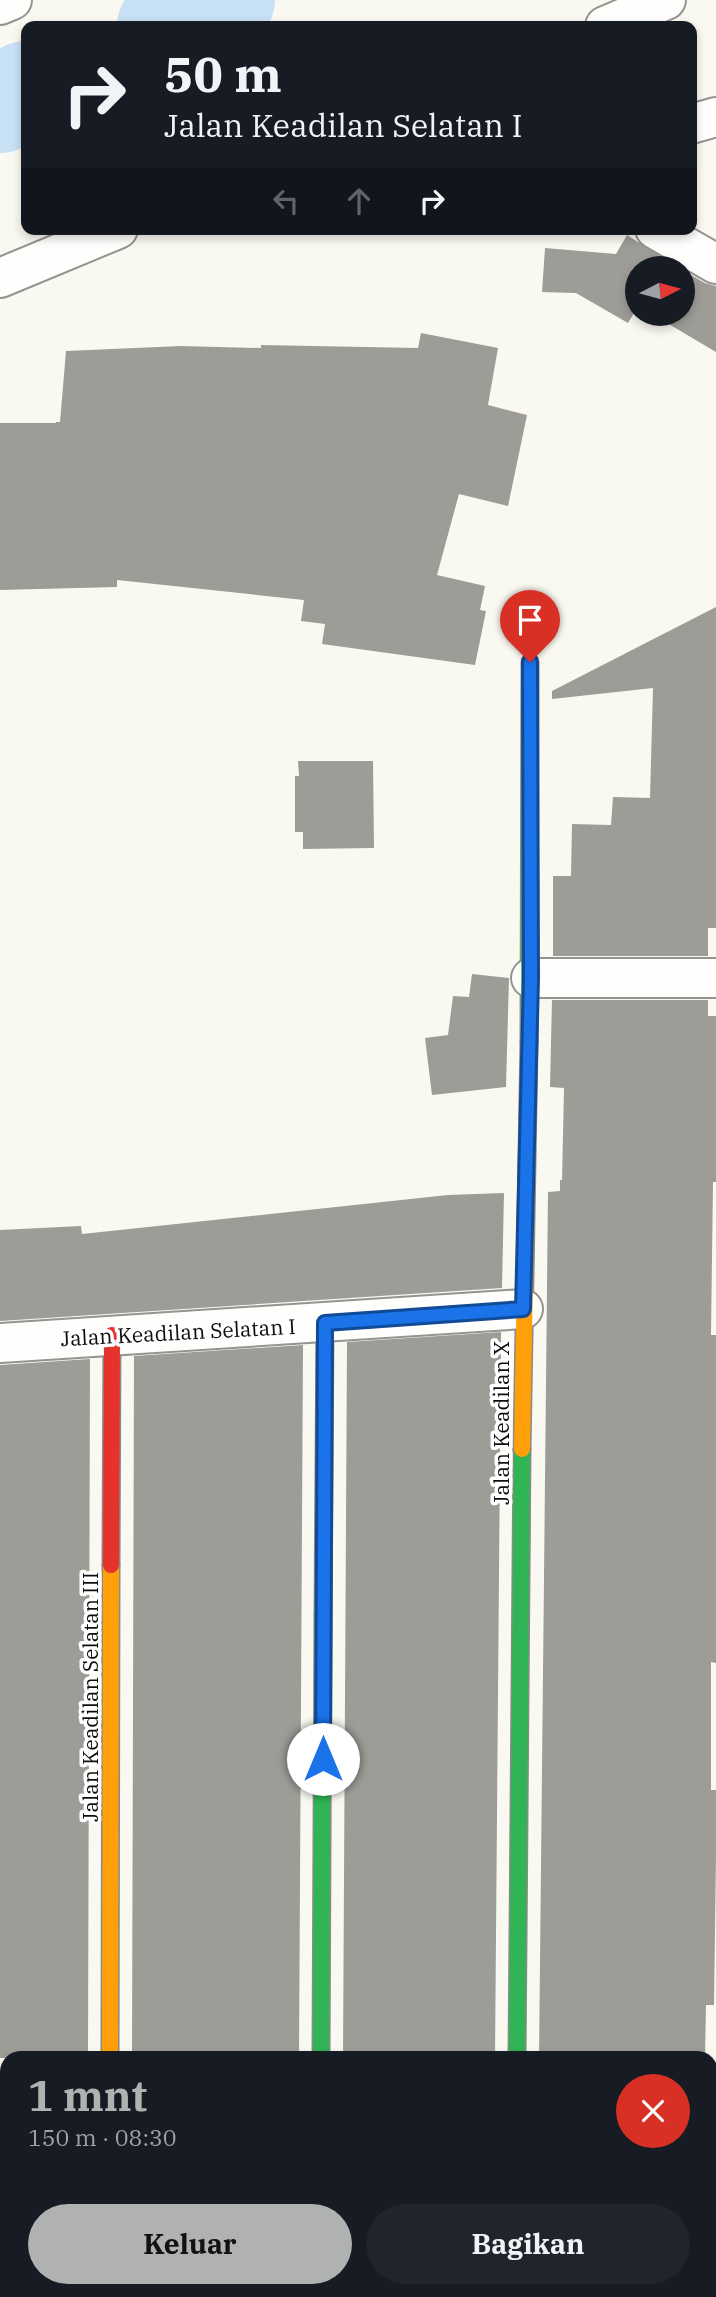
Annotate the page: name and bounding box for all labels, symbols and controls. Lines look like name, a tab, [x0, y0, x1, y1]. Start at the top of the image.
text: 50 m	[164, 42, 282, 105]
icon: right	[49, 49, 140, 140]
text: Jalan Keadilan Selatan I	[164, 104, 523, 146]
icon: left	[267, 182, 305, 220]
icon: ahead	[340, 182, 378, 220]
icon: right	[413, 182, 451, 220]
north arrow	[625, 256, 695, 326]
map controls	[625, 256, 695, 326]
pin	[500, 590, 560, 662]
icon: arrive	[511, 601, 549, 639]
street label: Jalan Keadilan Selatan I	[60, 1312, 296, 1352]
street label: Jalan Keadilan X	[487, 1341, 515, 1505]
street label: Jalan Keadilan Selatan III	[76, 1572, 104, 1822]
position arrow	[286, 1722, 360, 1796]
text: 1 mnt	[28, 2068, 147, 2123]
button: close	[616, 2074, 690, 2148]
text: 150 m · 08:30	[28, 2122, 177, 2152]
button: Keluar	[28, 2204, 352, 2284]
button: Bagikan	[366, 2204, 690, 2284]

